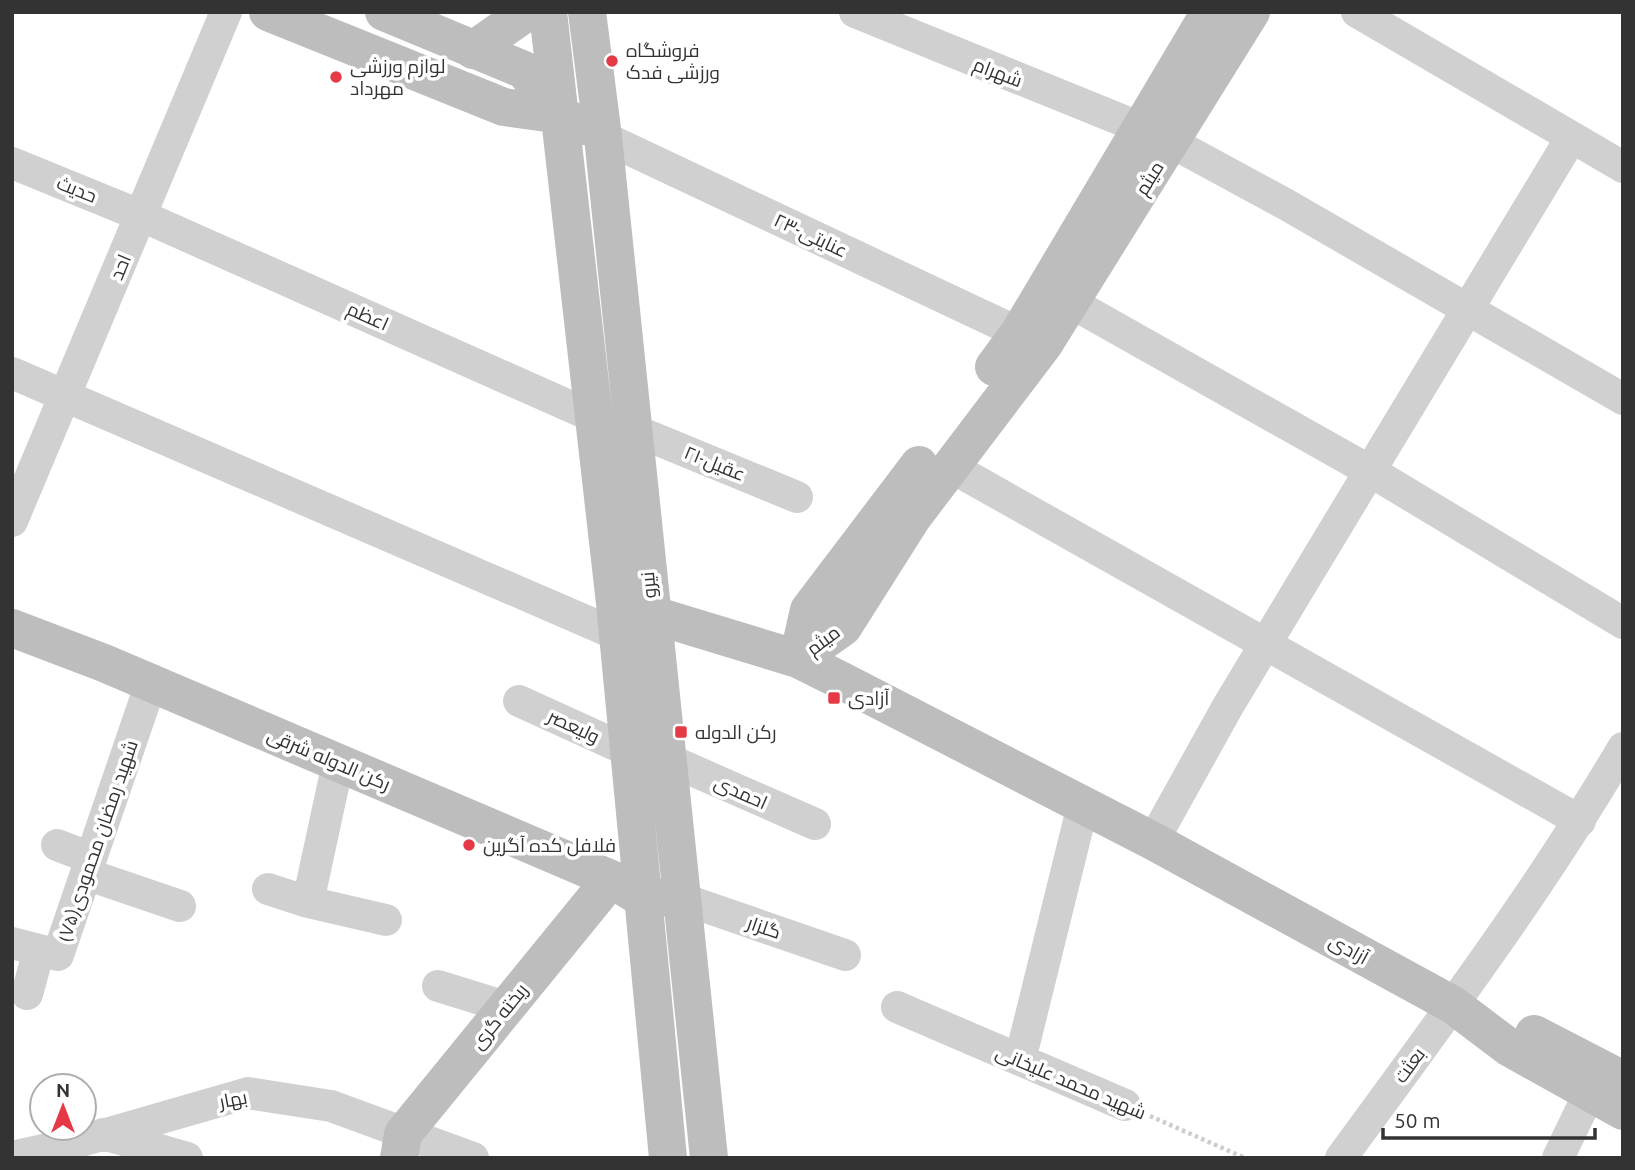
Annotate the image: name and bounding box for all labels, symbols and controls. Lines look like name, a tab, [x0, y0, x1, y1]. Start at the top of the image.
place label: فروشگاه ورزشی فدک	[626, 39, 720, 84]
marker: فروشگاه ورزشی فدک	[604, 53, 620, 69]
street label: شهرام	[969, 53, 1026, 94]
place label: لوازم ورزشی مهرداد	[350, 55, 445, 100]
marker: لوازم ورزشی مهرداد	[328, 69, 344, 85]
street label: میثم	[1130, 157, 1170, 201]
street label: حدیث	[54, 171, 100, 207]
street label: ۲۳-عنایتی	[770, 208, 851, 262]
street label: احد	[105, 251, 135, 283]
street label: اعظم	[343, 297, 392, 338]
street label: ۲۱-عقیل	[681, 441, 749, 486]
street label: نیرو	[636, 571, 661, 599]
street label: میثم	[802, 620, 846, 662]
place label: آزادی	[848, 687, 889, 710]
marker: آزادی	[826, 690, 842, 706]
street label: ولیعصر	[543, 704, 603, 748]
place label: رکن الدوله	[695, 721, 777, 744]
street label: رکن الدوله شرقی	[264, 723, 394, 796]
marker: رکن الدوله	[673, 724, 689, 740]
street label: شهید رمضان محمودی(۷۵)	[52, 737, 143, 945]
street label: احمدی	[711, 771, 771, 814]
place label: فلافل کده آگرین	[483, 834, 616, 857]
marker: فلافل کده آگرین	[461, 837, 477, 853]
street label: گلزار	[743, 911, 784, 944]
street label: آزادی	[1325, 929, 1372, 970]
street label: ریخته گری	[466, 979, 533, 1054]
street label: شهید محمد علیخانی	[992, 1040, 1149, 1124]
street label: بعثت	[1389, 1043, 1429, 1087]
north arrow	[28, 1072, 98, 1142]
text: N	[56, 1079, 70, 1101]
street label: بهار	[216, 1086, 249, 1114]
scale bar	[1383, 1096, 1595, 1140]
text: 50 m	[1394, 1108, 1441, 1132]

